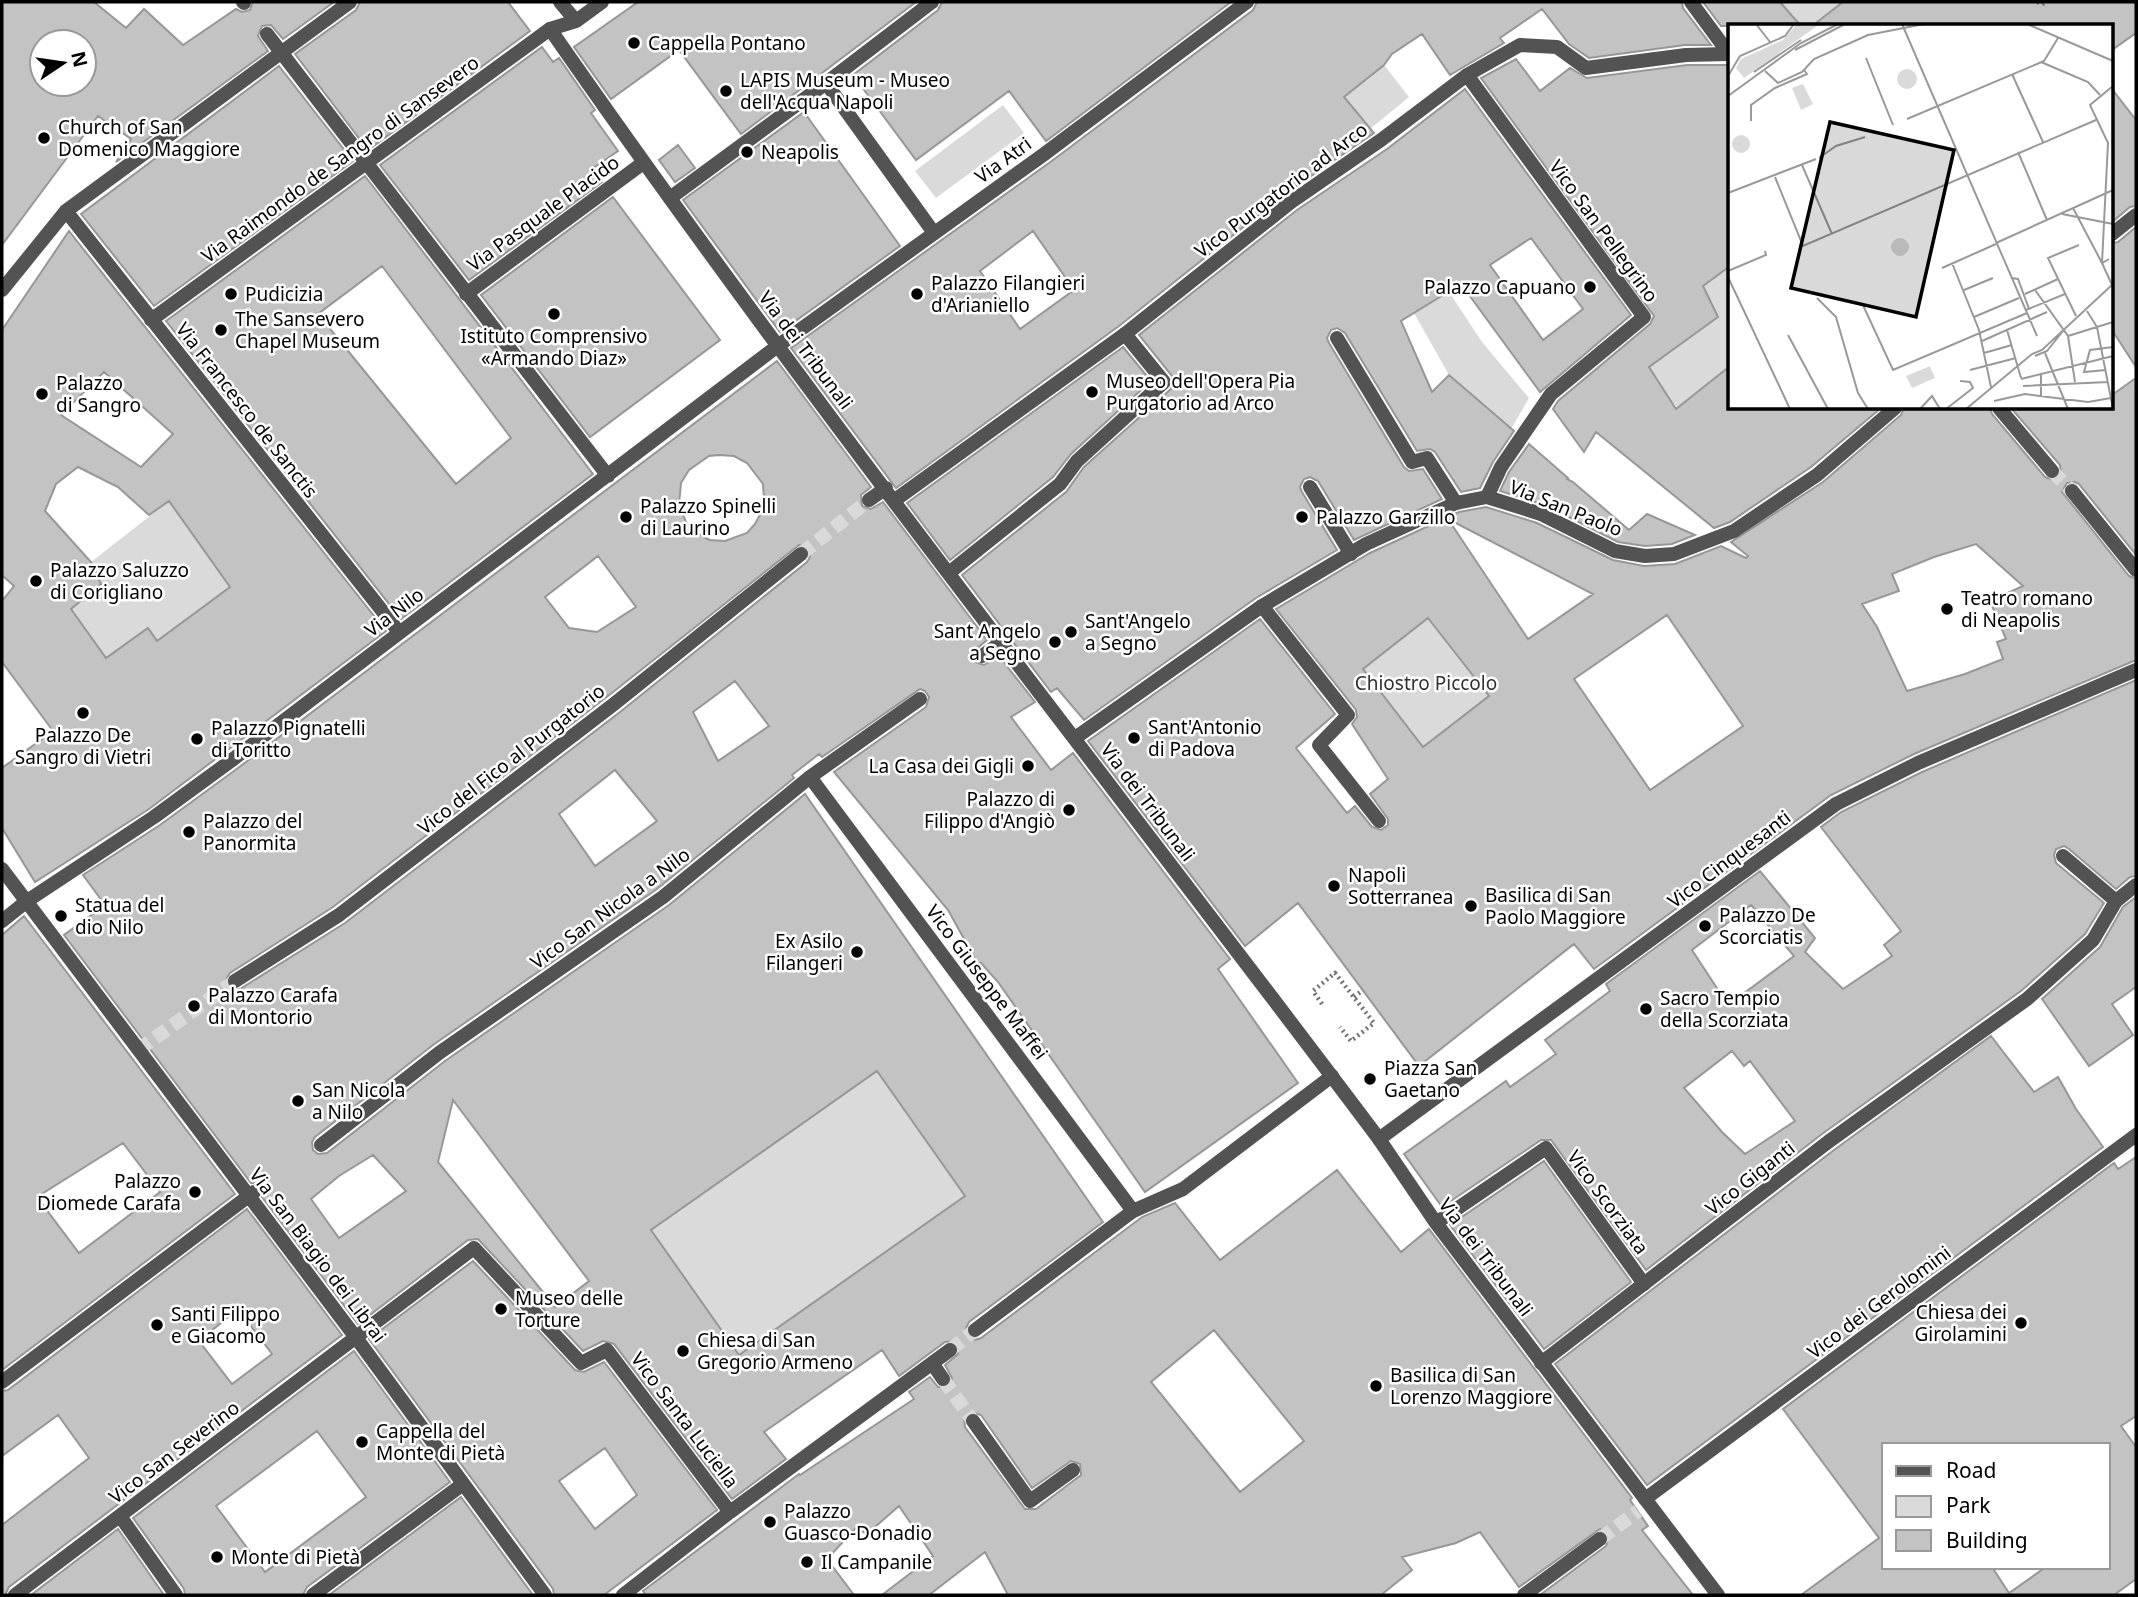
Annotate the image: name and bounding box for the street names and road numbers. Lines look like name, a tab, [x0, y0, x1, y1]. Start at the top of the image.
street label: Via Raimondo de Sangro di Sansevero	[196, 49, 484, 269]
street label: Vico Purgatorio ad Arco	[1189, 116, 1373, 264]
street label: Via Atri	[970, 131, 1036, 189]
street label: Via Pasquale Placido	[462, 149, 624, 277]
street label: Vico San Pellegrino	[1544, 155, 1664, 307]
street label: Via dei Tribunali	[753, 285, 859, 415]
street label: Via Francesco de Sanctis	[170, 317, 324, 503]
street label: Via San Paolo	[1506, 474, 1626, 542]
street label: Via Nilo	[359, 581, 429, 643]
street label: Vico del Fico al Purgatorio	[412, 678, 610, 840]
street label: Via dei Tribunali	[1095, 737, 1201, 867]
street label: Vico Cinquesanti	[1662, 804, 1796, 914]
street label: Vico San Nicola a Nilo	[525, 841, 695, 975]
street label: Vico Giuseppe Maffei	[920, 899, 1054, 1065]
street label: Vico Giganti	[1700, 1135, 1800, 1221]
street label: Vico Scorziata	[1561, 1145, 1655, 1259]
street label: Via San Biagio dei Librai	[244, 1162, 392, 1348]
street label: Via dei Tribunali	[1433, 1192, 1539, 1322]
street label: Vico dei Gerolomini	[1802, 1239, 1956, 1365]
street label: Vico Santa Luciella	[625, 1347, 745, 1493]
street label: Vico San Severino	[104, 1394, 244, 1510]

